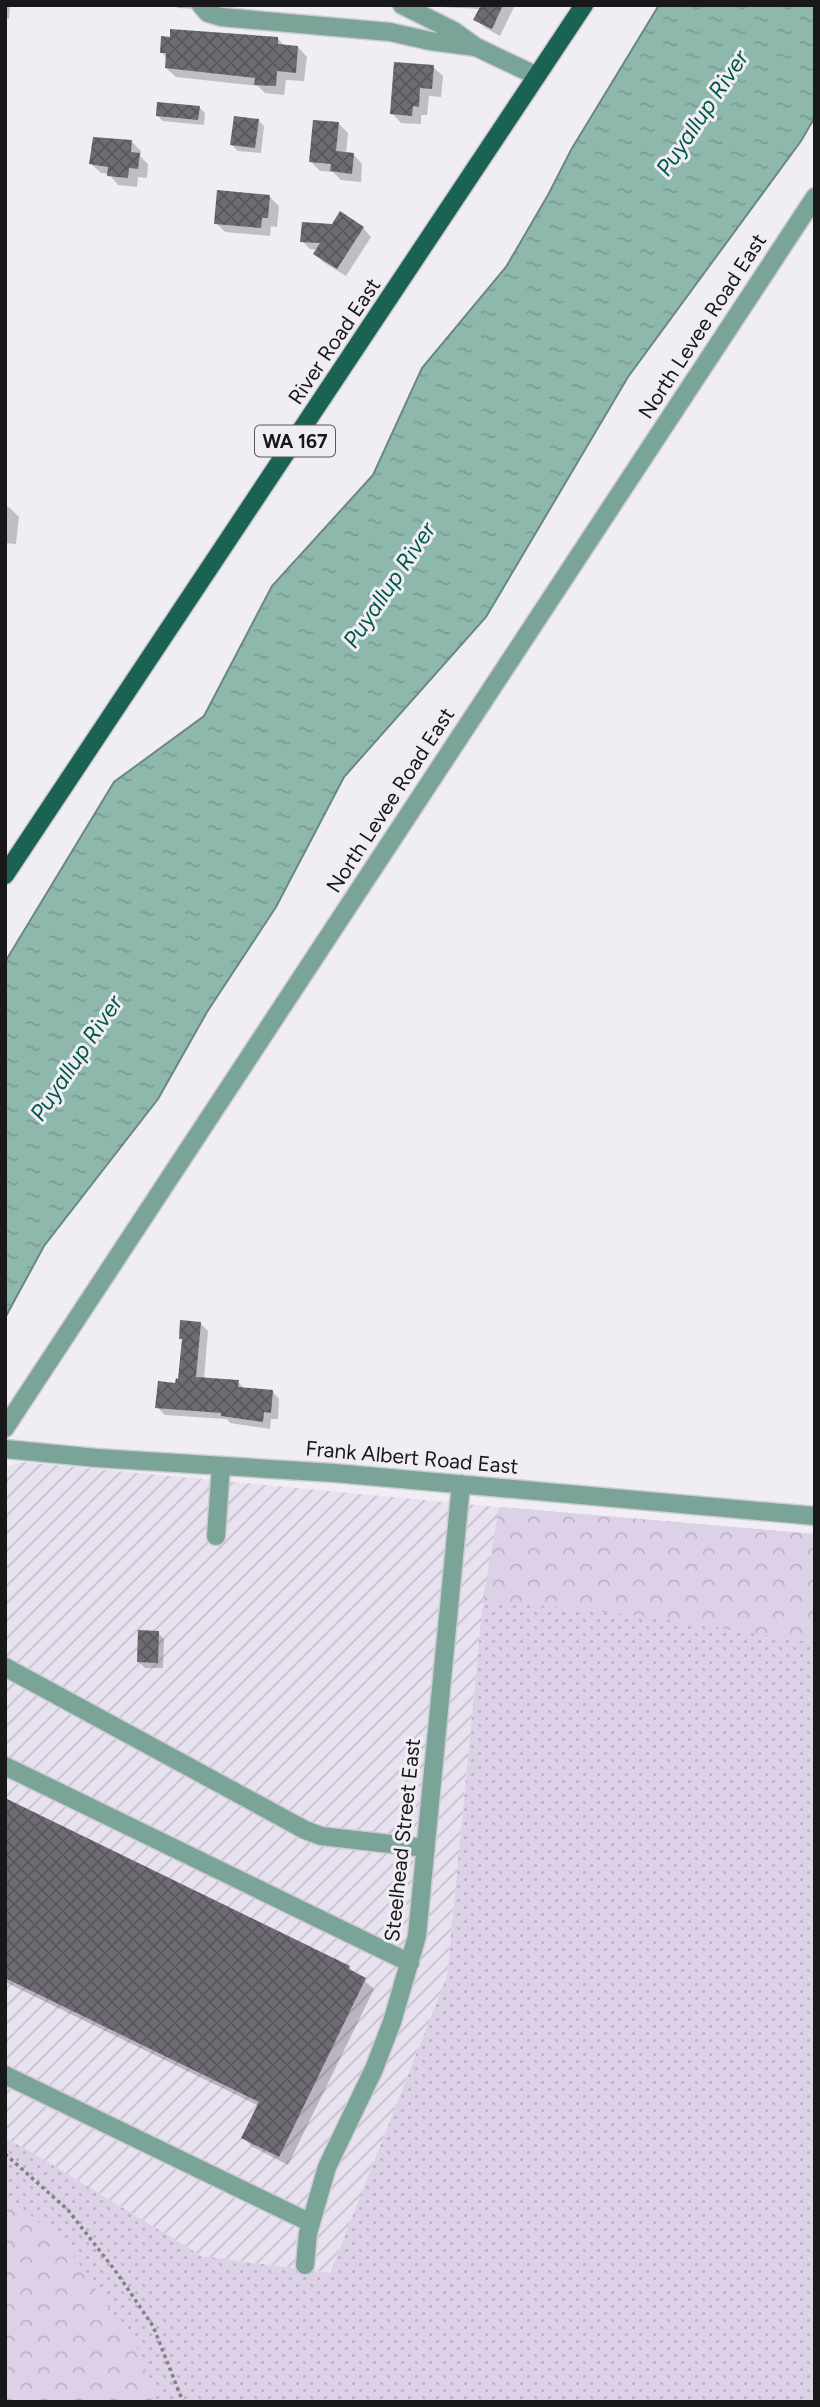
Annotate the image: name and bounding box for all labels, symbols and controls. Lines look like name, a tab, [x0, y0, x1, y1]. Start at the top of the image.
water label: Puyallup River	[650, 44, 755, 181]
street label: North Levee Road East	[633, 229, 771, 423]
street label: River Road East	[283, 273, 385, 409]
road number: WA 167	[255, 426, 335, 456]
water label: Puyallup River	[337, 516, 442, 653]
street label: North Levee Road East	[321, 703, 459, 897]
water label: Puyallup River	[24, 989, 129, 1126]
street label: Frank Albert Road East	[305, 1435, 519, 1479]
street label: Steelhead Street East	[379, 1737, 425, 1943]

